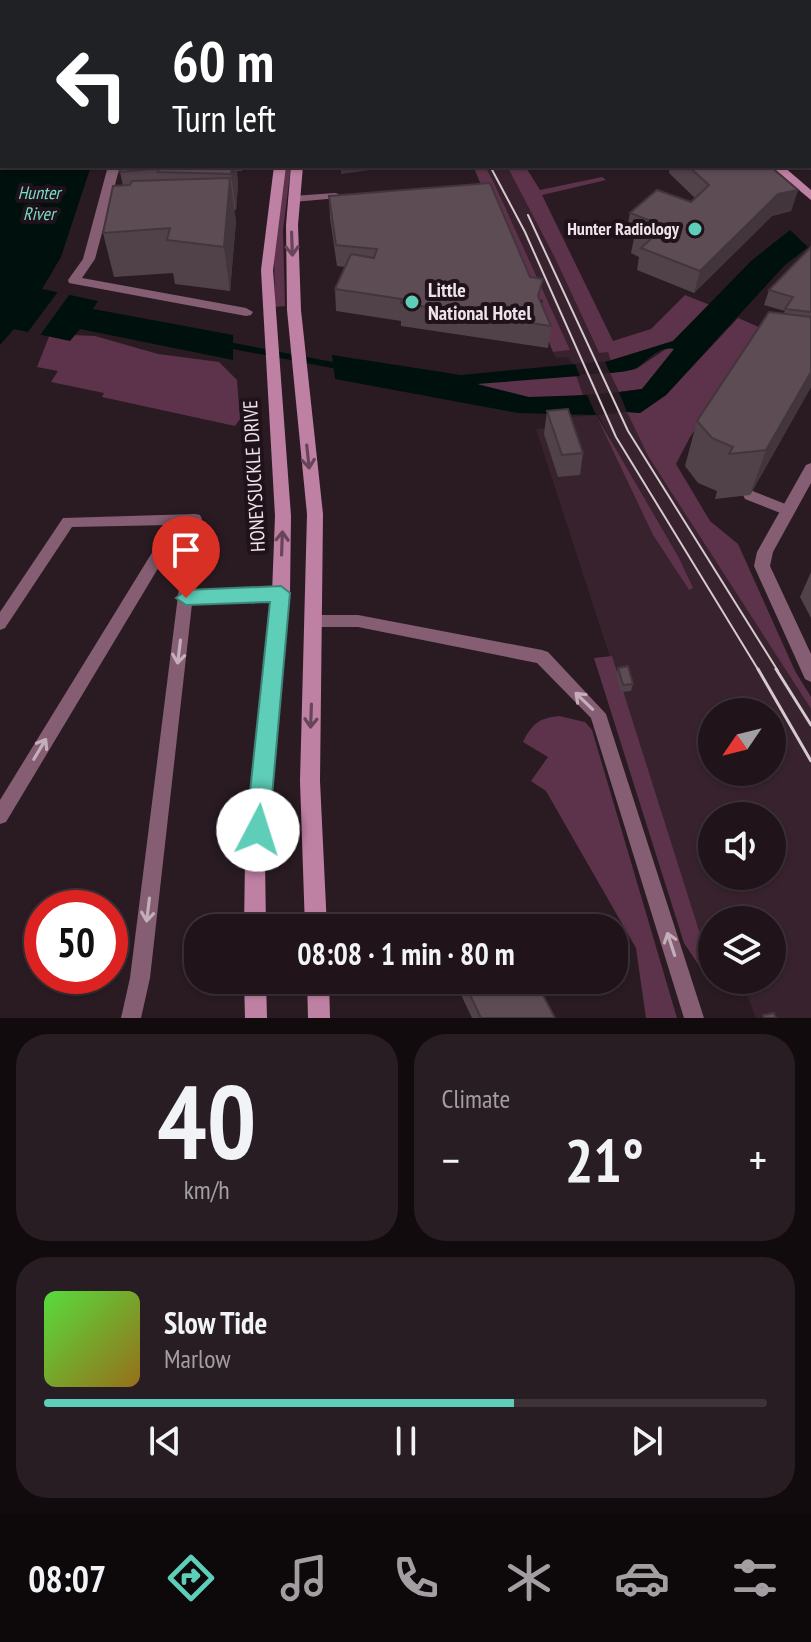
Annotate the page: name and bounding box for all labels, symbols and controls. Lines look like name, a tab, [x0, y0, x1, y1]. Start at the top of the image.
text: 60 m	[172, 25, 274, 97]
icon: left	[40, 32, 144, 136]
text: Turn left	[172, 95, 276, 142]
water label: Hunter River	[18, 181, 63, 225]
place label: Hunter Radiology	[567, 217, 680, 240]
marker: Hunter Radiology	[686, 220, 704, 238]
one-way arrow	[285, 230, 300, 257]
place label: Little National Hotel	[428, 277, 531, 326]
marker: Little National Hotel	[403, 293, 421, 311]
street label: HONEYSUCKLE DRIVE	[237, 399, 271, 553]
one-way arrow	[301, 443, 316, 469]
pin	[152, 516, 220, 598]
icon: arrive	[164, 528, 208, 572]
one-way arrow	[275, 530, 290, 557]
one-way arrow	[172, 638, 187, 665]
one-way arrow	[574, 691, 594, 710]
north arrow	[698, 698, 786, 786]
map controls	[698, 698, 786, 994]
one-way arrow	[304, 702, 319, 729]
one-way arrow	[33, 738, 49, 761]
position arrow	[216, 788, 300, 872]
button: sound	[698, 802, 786, 890]
speed limit sign: 50	[24, 890, 128, 994]
one-way arrow	[141, 897, 156, 923]
button: layers	[698, 906, 786, 994]
one-way arrow	[662, 931, 677, 956]
text: 08:08 · 1 min · 80 m	[297, 934, 515, 973]
text: 40	[157, 1053, 256, 1188]
text: Climate	[442, 1082, 510, 1115]
text: 21°	[565, 1121, 644, 1199]
text: −	[442, 1131, 460, 1188]
text: +	[749, 1131, 767, 1188]
text: km/h	[184, 1173, 230, 1206]
text: Slow Tide	[164, 1303, 267, 1342]
text: Marlow	[164, 1342, 230, 1375]
icon: previous	[143, 1419, 187, 1463]
icon: pause	[384, 1419, 428, 1463]
icon: next	[625, 1419, 669, 1463]
icon: directions	[163, 1550, 219, 1606]
icon: music	[276, 1550, 332, 1606]
icon: phone	[388, 1550, 444, 1606]
icon: climate	[501, 1550, 557, 1606]
icon: car	[614, 1550, 670, 1606]
icon: filters	[727, 1550, 783, 1606]
text: 08:07	[28, 1555, 106, 1602]

